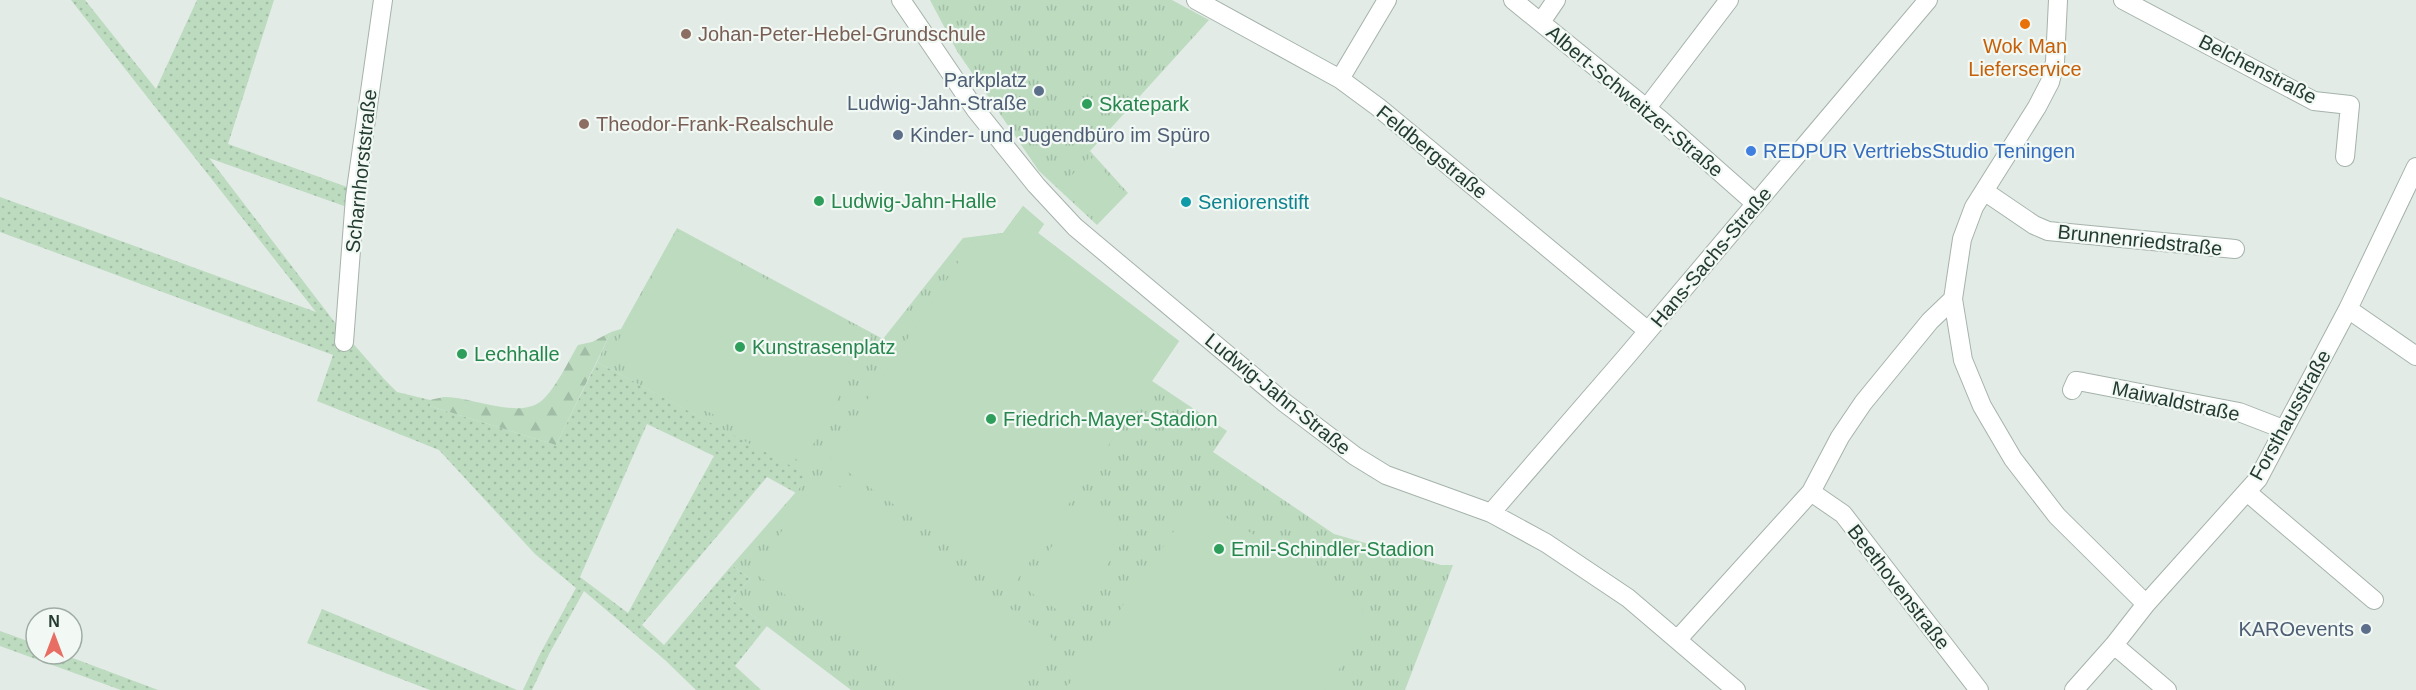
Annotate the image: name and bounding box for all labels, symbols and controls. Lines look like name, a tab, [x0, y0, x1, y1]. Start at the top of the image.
marker: Wok Man Lieferservice	[2018, 17, 2032, 31]
street label: Albert-Schweitzer-Straße	[1542, 21, 1728, 181]
place label: Johan-Peter-Hebel-Grundschule	[698, 23, 986, 45]
marker: Johan-Peter-Hebel-Grundschule	[679, 27, 693, 41]
street label: Belchenstraße	[2196, 30, 2320, 108]
place label: Wok Man Lieferservice	[1968, 35, 2082, 80]
place label: Parkplatz Ludwig-Jahn-Straße	[847, 69, 1027, 114]
marker: Parkplatz Ludwig-Jahn-Straße	[1032, 84, 1046, 98]
street label: Scharnhorststraße	[341, 88, 381, 254]
place label: Skatepark	[1099, 93, 1190, 115]
marker: Skatepark	[1080, 97, 1094, 111]
street label: Feldbergstraße	[1372, 101, 1492, 203]
place label: Theodor-Frank-Realschule	[596, 113, 834, 135]
marker: Theodor-Frank-Realschule	[577, 117, 591, 131]
place label: Kinder- und Jugendbüro im Spüro	[910, 124, 1210, 146]
marker: Kinder- und Jugendbüro im Spüro	[891, 128, 905, 142]
place label: REDPUR VertriebsStudio Teningen	[1763, 140, 2075, 162]
marker: REDPUR VertriebsStudio Teningen	[1744, 144, 1758, 158]
street label: Hans-Sachs-Straße	[1646, 183, 1776, 331]
place label: Ludwig-Jahn-Halle	[831, 190, 997, 212]
place label: Seniorenstift	[1198, 191, 1310, 213]
marker: Ludwig-Jahn-Halle	[812, 194, 826, 208]
marker: Seniorenstift	[1179, 195, 1193, 209]
street label: Brunnenriedstraße	[2056, 220, 2224, 260]
street label: Ludwig-Jahn-Straße	[1201, 329, 1355, 459]
place label: Kunstrasenplatz	[752, 336, 895, 358]
marker: Kunstrasenplatz	[733, 340, 747, 354]
place label: Lechhalle	[474, 343, 560, 365]
street label: Forsthausstraße	[2245, 346, 2335, 484]
marker: Lechhalle	[455, 347, 469, 361]
street label: Maiwaldstraße	[2110, 377, 2242, 425]
place label: Friedrich-Mayer-Stadion	[1003, 408, 1218, 430]
marker: Friedrich-Mayer-Stadion	[984, 412, 998, 426]
street label: Beethovenstraße	[1843, 520, 1955, 654]
place label: Emil-Schindler-Stadion	[1231, 538, 1434, 560]
marker: Emil-Schindler-Stadion	[1212, 542, 1226, 556]
north arrow	[24, 606, 84, 666]
text: N	[48, 613, 60, 630]
place label: KAROevents	[2238, 618, 2354, 640]
marker: KAROevents	[2359, 622, 2373, 636]

